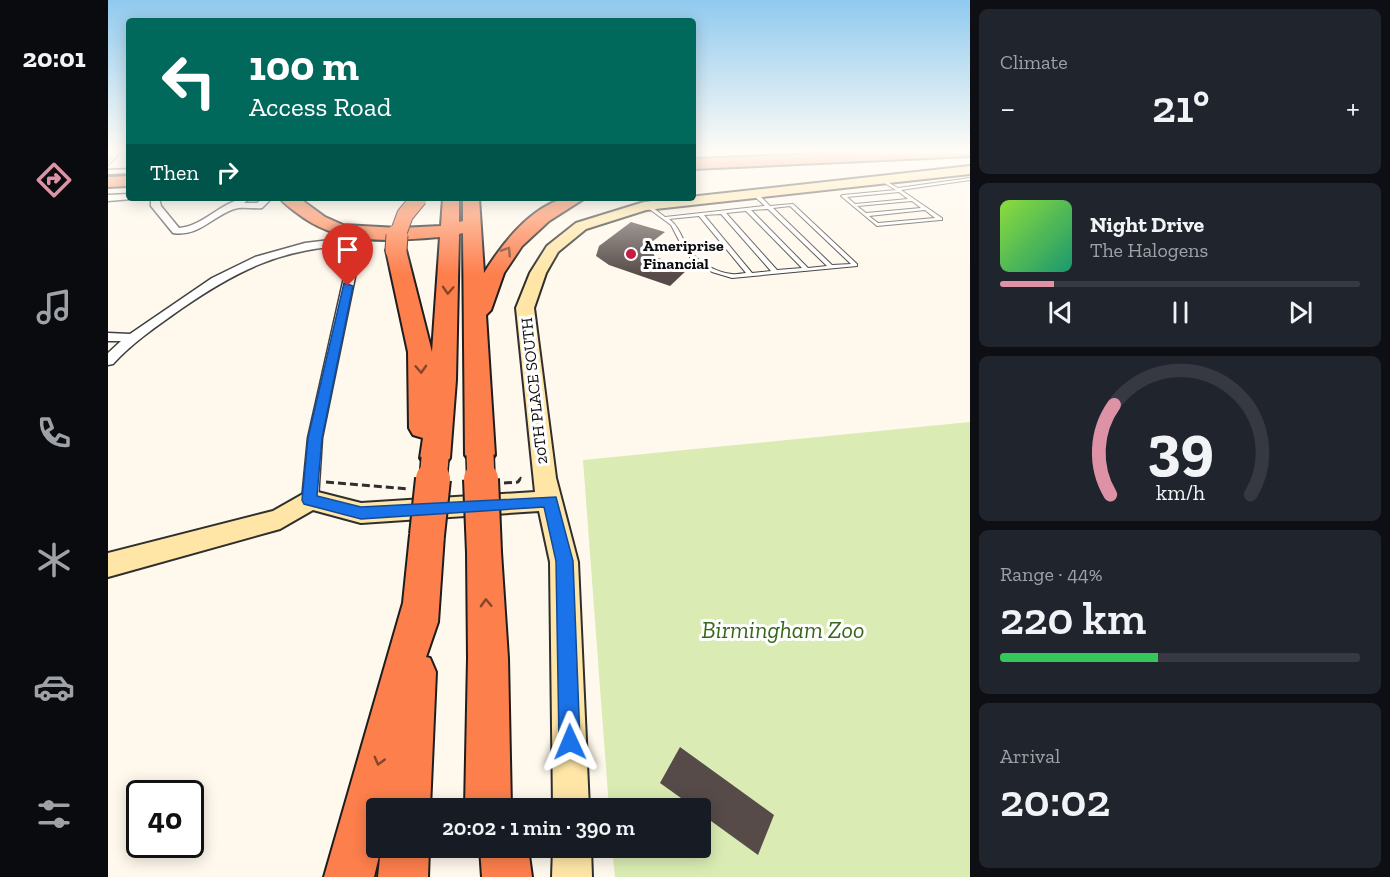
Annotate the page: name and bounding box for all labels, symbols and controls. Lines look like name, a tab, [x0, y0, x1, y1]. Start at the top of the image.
text: 100 m	[249, 40, 359, 91]
text: 20:01	[22, 42, 86, 74]
icon: left	[150, 42, 228, 120]
text: Climate	[1000, 50, 1068, 74]
text: 21°	[1152, 80, 1210, 134]
text: −	[1000, 88, 1015, 127]
text: +	[1346, 88, 1360, 127]
text: Access Road	[249, 91, 392, 123]
icon: right	[211, 156, 244, 189]
icon: directions	[33, 159, 75, 201]
text: Then	[150, 159, 199, 186]
text: Night Drive	[1090, 211, 1204, 238]
pin	[322, 224, 373, 286]
icon: arrive	[331, 233, 364, 266]
place label: Ameriprise Financial	[643, 236, 724, 273]
text: The Halogens	[1090, 238, 1208, 262]
one-way arrow	[500, 247, 512, 257]
marker: Ameriprise Financial	[624, 247, 638, 261]
icon: music	[33, 286, 75, 328]
one-way arrow	[441, 286, 454, 295]
icon: previous	[1044, 296, 1077, 329]
icon: pause	[1164, 296, 1197, 329]
icon: next	[1284, 296, 1317, 329]
street label: 20TH PLACE SOUTH	[517, 317, 551, 465]
one-way arrow	[414, 364, 427, 373]
text: 39	[1147, 411, 1213, 486]
icon: phone	[33, 412, 75, 454]
text: km/h	[1156, 481, 1204, 506]
icon: climate	[33, 539, 75, 581]
text: Range · 44%	[1000, 562, 1103, 586]
text: 220 km	[1000, 592, 1146, 646]
one-way arrow	[479, 599, 492, 608]
park label: Birmingham Zoo	[702, 615, 864, 644]
icon: car	[33, 666, 75, 708]
position arrow	[538, 710, 602, 774]
text: Arrival	[1000, 744, 1060, 768]
one-way arrow	[374, 756, 387, 766]
text: 20:02	[1000, 774, 1110, 828]
speed limit sign: 40	[126, 780, 204, 858]
icon: filters	[33, 793, 75, 835]
text: 20:02 · 1 min · 390 m	[442, 814, 635, 841]

